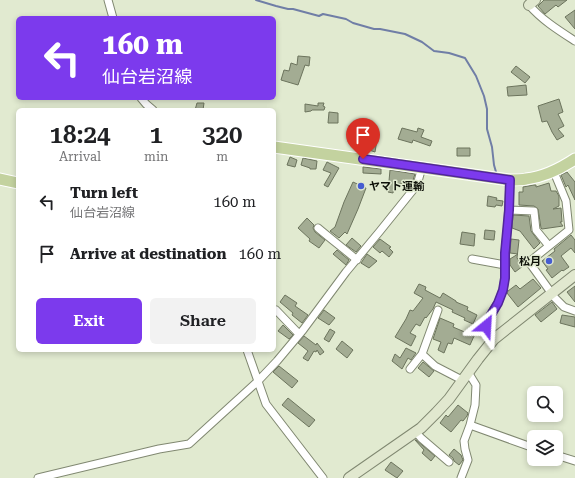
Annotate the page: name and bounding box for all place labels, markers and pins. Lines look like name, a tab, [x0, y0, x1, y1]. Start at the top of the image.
pin	[346, 118, 380, 159]
place label: ヤマト運輸	[369, 180, 425, 193]
marker: ヤマト運輸	[356, 181, 366, 191]
place label: 松月	[519, 255, 541, 268]
marker: 松月	[544, 256, 554, 266]

